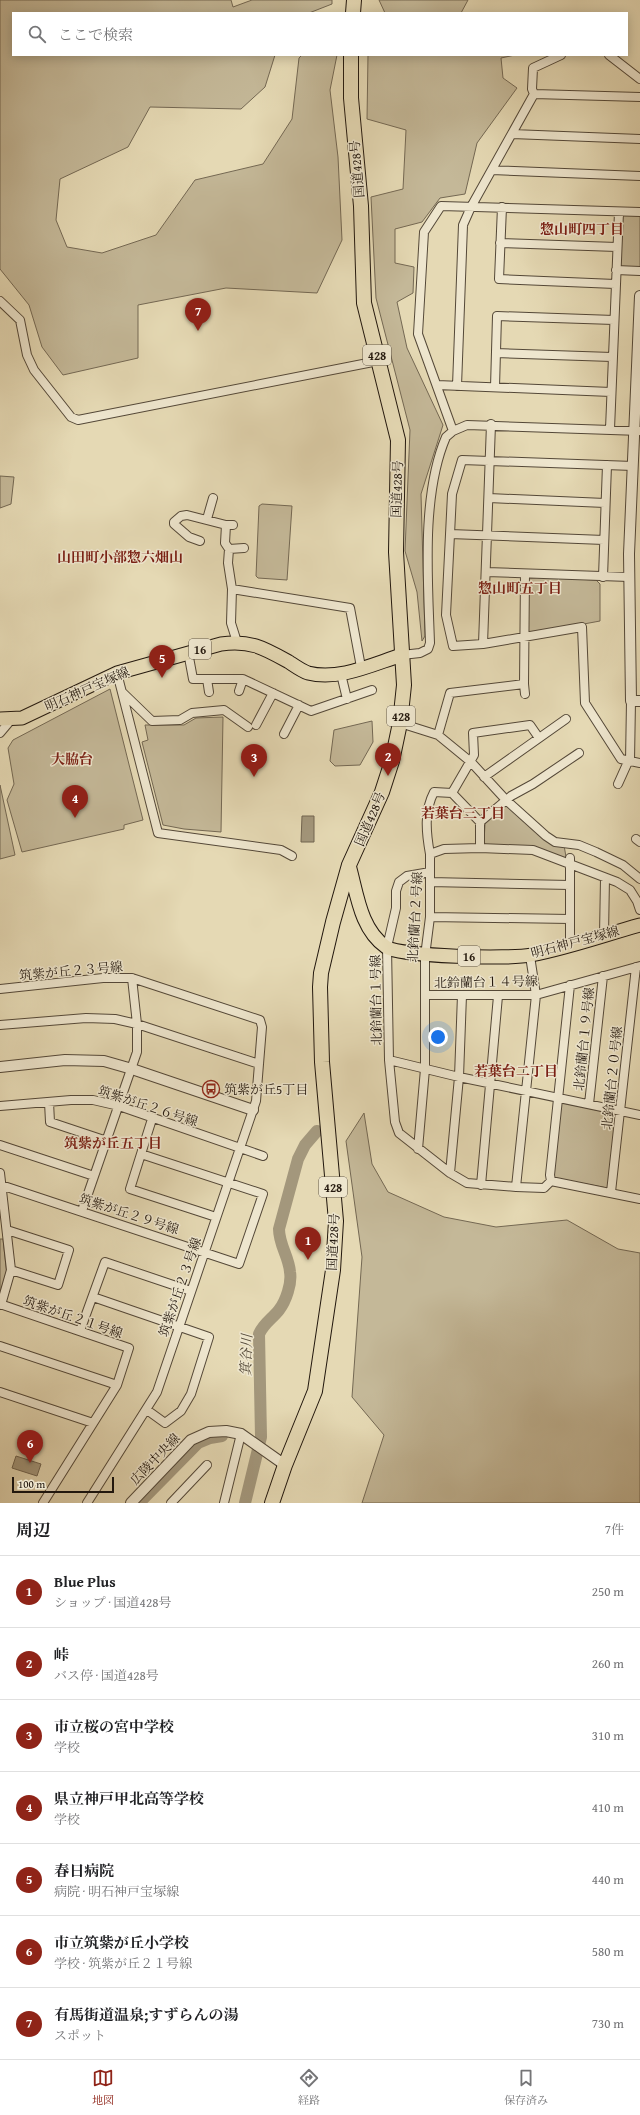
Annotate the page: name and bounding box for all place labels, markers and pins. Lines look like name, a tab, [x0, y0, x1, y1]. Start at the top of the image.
pin: 7	[185, 298, 211, 331]
pin: 5	[149, 645, 175, 678]
pin: 2	[375, 743, 401, 776]
pin: 3	[241, 744, 267, 777]
pin: 4	[62, 785, 88, 818]
bus stop icon: 筑紫が丘5丁目	[201, 1079, 221, 1099]
place label: 筑紫が丘5丁目	[224, 1080, 308, 1099]
pin: 1	[295, 1227, 321, 1260]
pin: 6	[17, 1430, 43, 1463]

